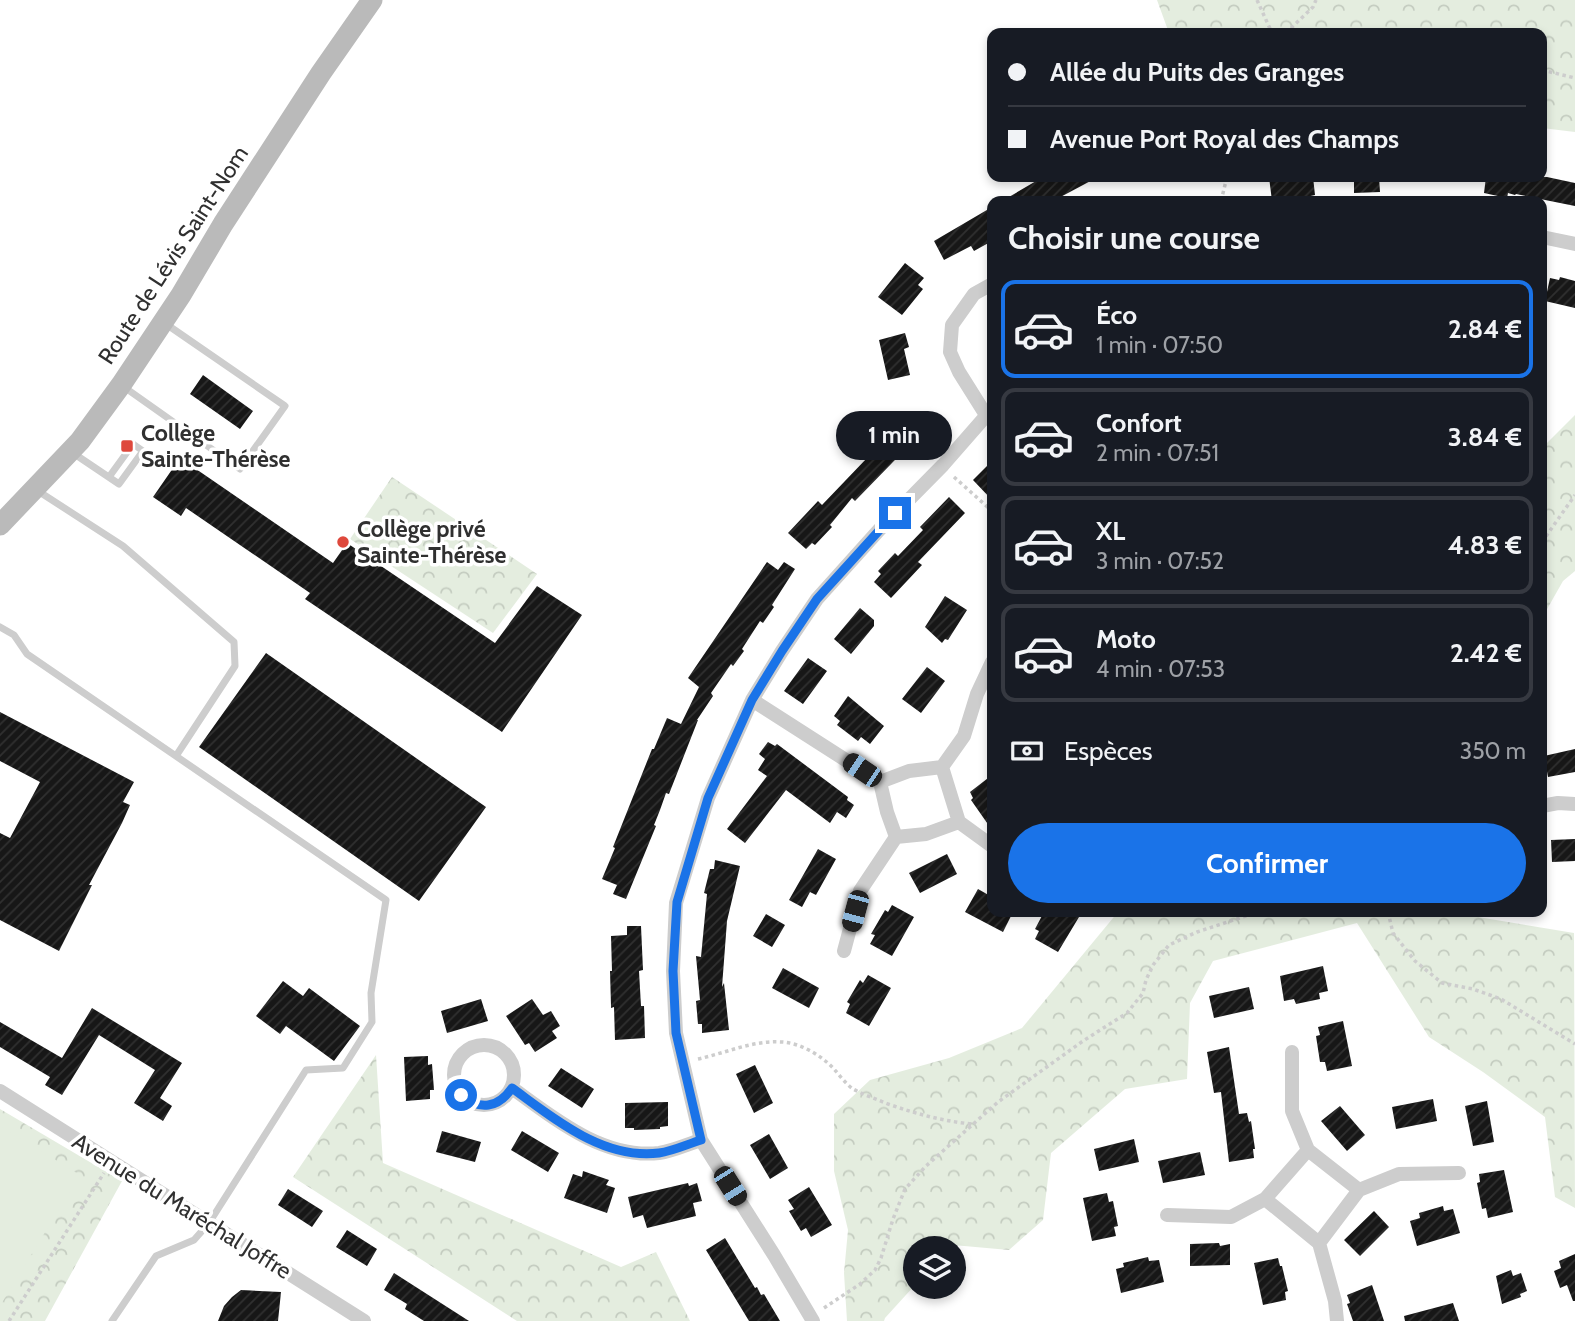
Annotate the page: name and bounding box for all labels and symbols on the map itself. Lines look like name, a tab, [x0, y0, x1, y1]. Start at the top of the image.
street label: Route de Lévis Saint-Nom	[92, 141, 254, 369]
callout: 1 min	[837, 412, 953, 461]
place label: Collège Sainte-Thérèse	[141, 419, 290, 473]
marker: Collège Sainte-Thérèse	[119, 438, 135, 454]
route end	[879, 497, 911, 529]
place label: Collège privé Sainte-Thérèse	[357, 515, 506, 569]
marker: Collège privé Sainte-Thérèse	[335, 534, 351, 550]
car	[839, 750, 886, 790]
car	[840, 888, 871, 934]
route start	[445, 1079, 477, 1111]
street label: Avenue du Maréchal Joffre	[67, 1127, 297, 1285]
car	[710, 1163, 751, 1209]

